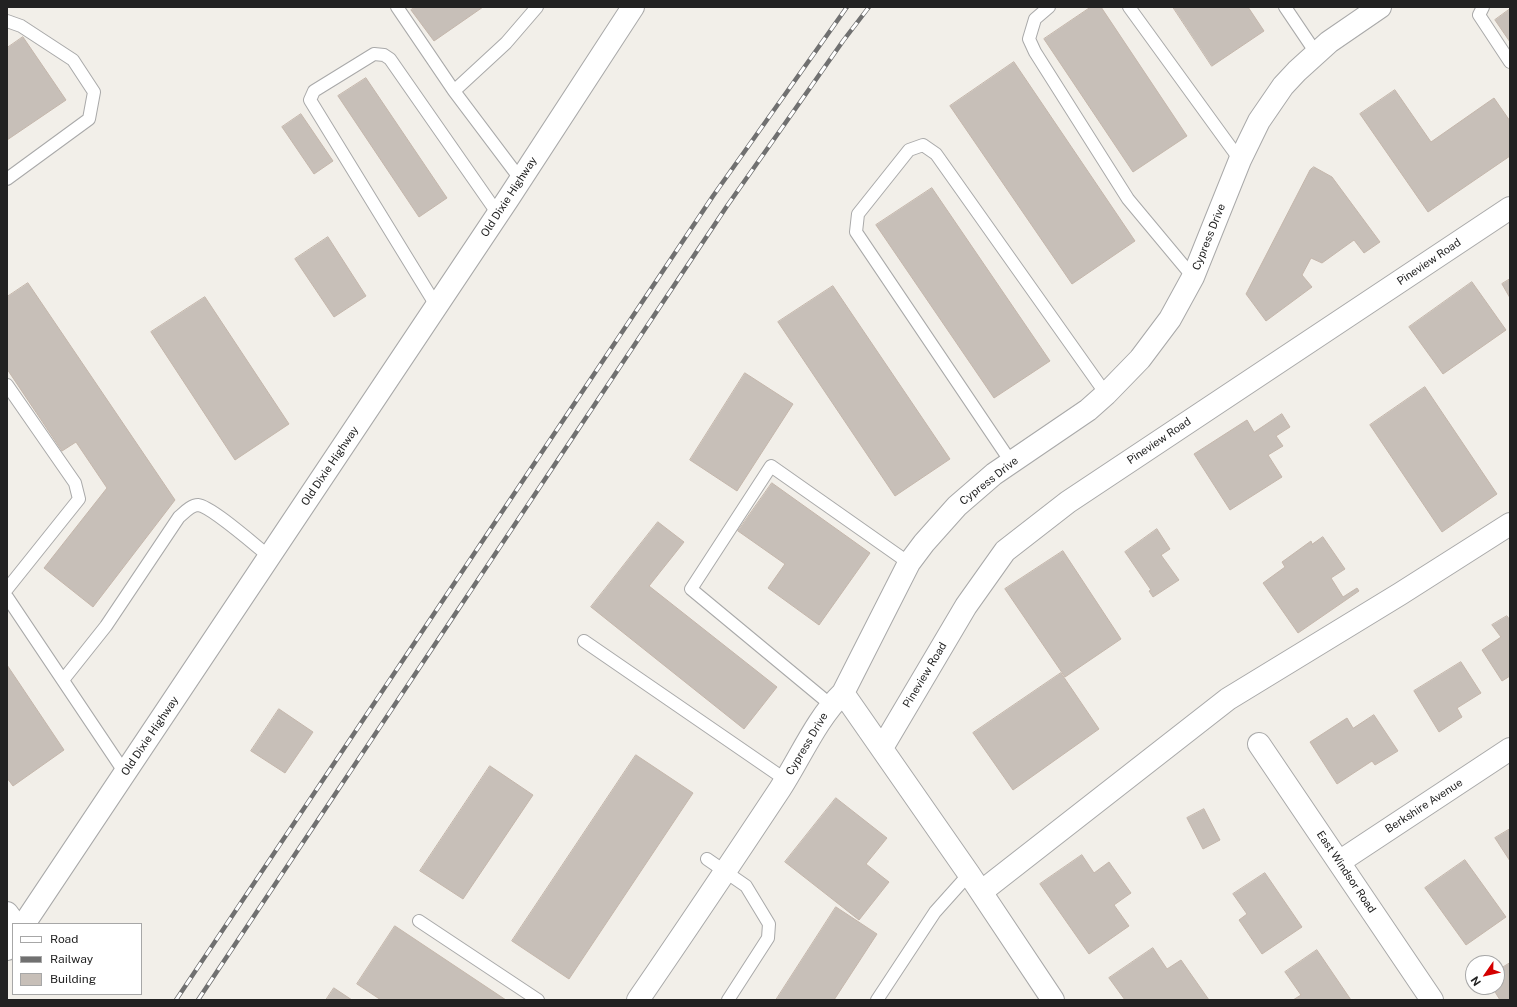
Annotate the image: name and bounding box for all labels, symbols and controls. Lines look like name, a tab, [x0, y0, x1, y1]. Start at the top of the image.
street label: Old Dixie Highway	[478, 154, 540, 240]
street label: Cypress Drive	[1190, 202, 1228, 272]
street label: Pineview Road	[1395, 236, 1463, 288]
street label: Pineview Road	[1125, 415, 1193, 467]
street label: Old Dixie Highway	[299, 424, 361, 508]
street label: Cypress Drive	[957, 454, 1021, 508]
street label: Pineview Road	[900, 640, 950, 710]
street label: Old Dixie Highway	[119, 694, 181, 778]
street label: Cypress Drive	[783, 710, 831, 778]
street label: Berkshire Avenue	[1383, 776, 1465, 836]
street label: East Windsor Road	[1314, 828, 1378, 916]
legend	[12, 923, 142, 995]
text: Road	[50, 932, 78, 946]
text: Railway	[50, 952, 93, 966]
north arrow	[1465, 955, 1505, 995]
text: Building	[50, 972, 96, 986]
text: N	[1469, 974, 1483, 988]

